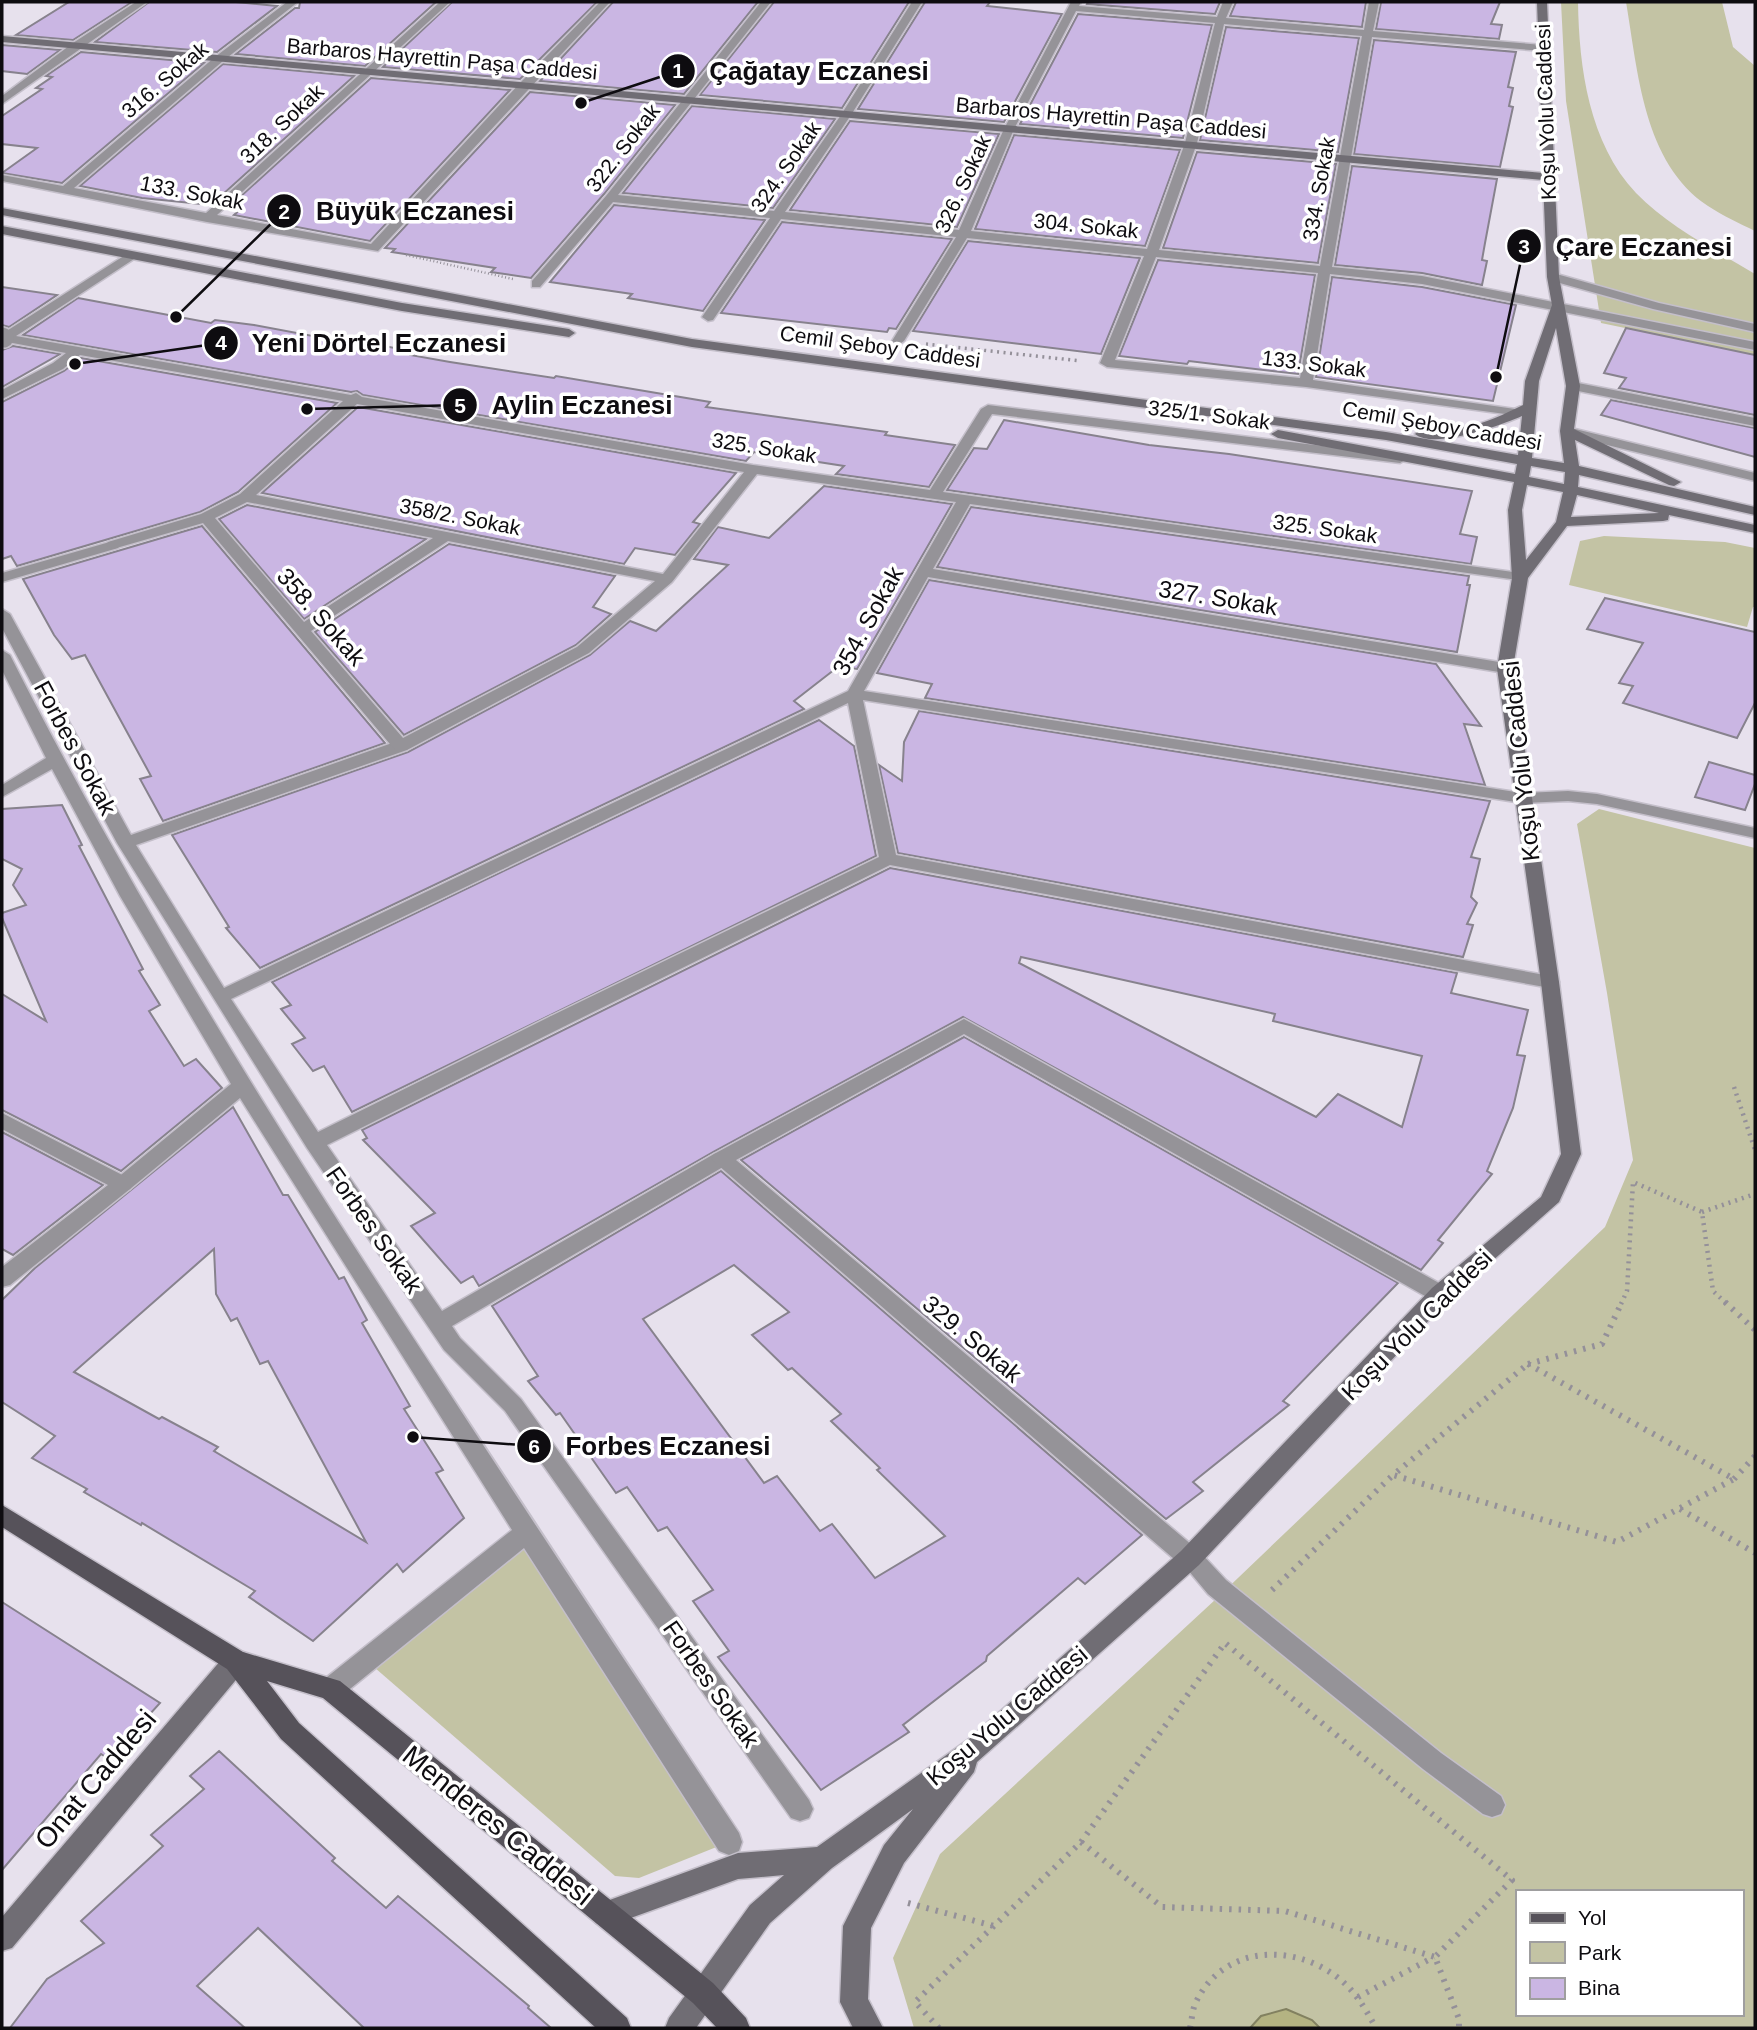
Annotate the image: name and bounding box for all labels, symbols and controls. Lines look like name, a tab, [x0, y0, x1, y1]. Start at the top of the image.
street label: Koşu Yolu Caddesi	[1531, 24, 1560, 201]
street label: Barbaros Hayrettin Paşa Caddesi	[286, 33, 598, 84]
street label: 316. Sokak	[117, 37, 213, 122]
callout: Çağatay Eczanesi	[661, 47, 943, 94]
text: Çağatay Eczanesi	[709, 56, 929, 86]
text: 1	[672, 59, 684, 82]
street label: 318. Sokak	[235, 79, 328, 168]
street label: Barbaros Hayrettin Paşa Caddesi	[955, 92, 1267, 143]
street label: 322. Sokak	[581, 99, 664, 196]
street label: 324. Sokak	[746, 117, 825, 216]
street label: 326. Sokak	[930, 131, 995, 236]
street label: 334. Sokak	[1298, 135, 1339, 243]
street label: 133. Sokak	[138, 171, 246, 214]
callout: Büyük Eczanesi	[267, 188, 528, 235]
text: Büyük Eczanesi	[316, 196, 514, 226]
text: 2	[278, 200, 290, 223]
street label: 304. Sokak	[1033, 209, 1140, 242]
callout: Çare Eczanesi	[1506, 223, 1746, 270]
text: Çare Eczanesi	[1556, 232, 1732, 262]
text: 3	[1518, 235, 1530, 258]
callout: Yeni Dörtel Eczanesi	[203, 319, 520, 366]
street label: Cemil Şeboy Caddesi	[778, 321, 982, 372]
text: Yeni Dörtel Eczanesi	[252, 328, 506, 358]
text: 4	[215, 331, 227, 354]
street label: 133. Sokak	[1261, 346, 1368, 381]
callout: Aylin Eczanesi	[442, 382, 686, 429]
text: Aylin Eczanesi	[491, 390, 673, 420]
text: 5	[454, 394, 466, 417]
street label: 325/1. Sokak	[1147, 396, 1272, 433]
street label: Cemil Şeboy Caddesi	[1341, 397, 1544, 454]
street label: 325. Sokak	[710, 428, 818, 467]
street label: 358/2. Sokak	[398, 494, 523, 540]
street label: 325. Sokak	[1271, 510, 1379, 547]
street label: 354. Sokak	[827, 561, 909, 680]
street label: 358. Sokak	[272, 562, 372, 672]
street label: 327. Sokak	[1157, 575, 1280, 620]
street label: Koşu Yolu Caddesi	[1497, 659, 1544, 863]
street label: Forbes Sokak	[29, 676, 123, 820]
street label: Forbes Sokak	[321, 1161, 429, 1299]
street label: Koşu Yolu Caddesi	[1336, 1244, 1497, 1405]
street label: 329. Sokak	[918, 1290, 1028, 1388]
callout: Forbes Eczanesi	[516, 1423, 785, 1470]
text: Forbes Eczanesi	[565, 1431, 771, 1461]
text: 6	[528, 1435, 540, 1458]
street label: Forbes Sokak	[658, 1615, 766, 1753]
street label: Koşu Yolu Caddesi	[921, 1641, 1093, 1791]
street label: Onat Caddesi	[28, 1704, 162, 1855]
street label: Menderes Caddesi	[397, 1739, 599, 1911]
legend	[1516, 1890, 1743, 2016]
text: Yol	[1578, 1906, 1606, 1929]
text: Park	[1578, 1941, 1622, 1964]
text: Bina	[1578, 1976, 1620, 1999]

